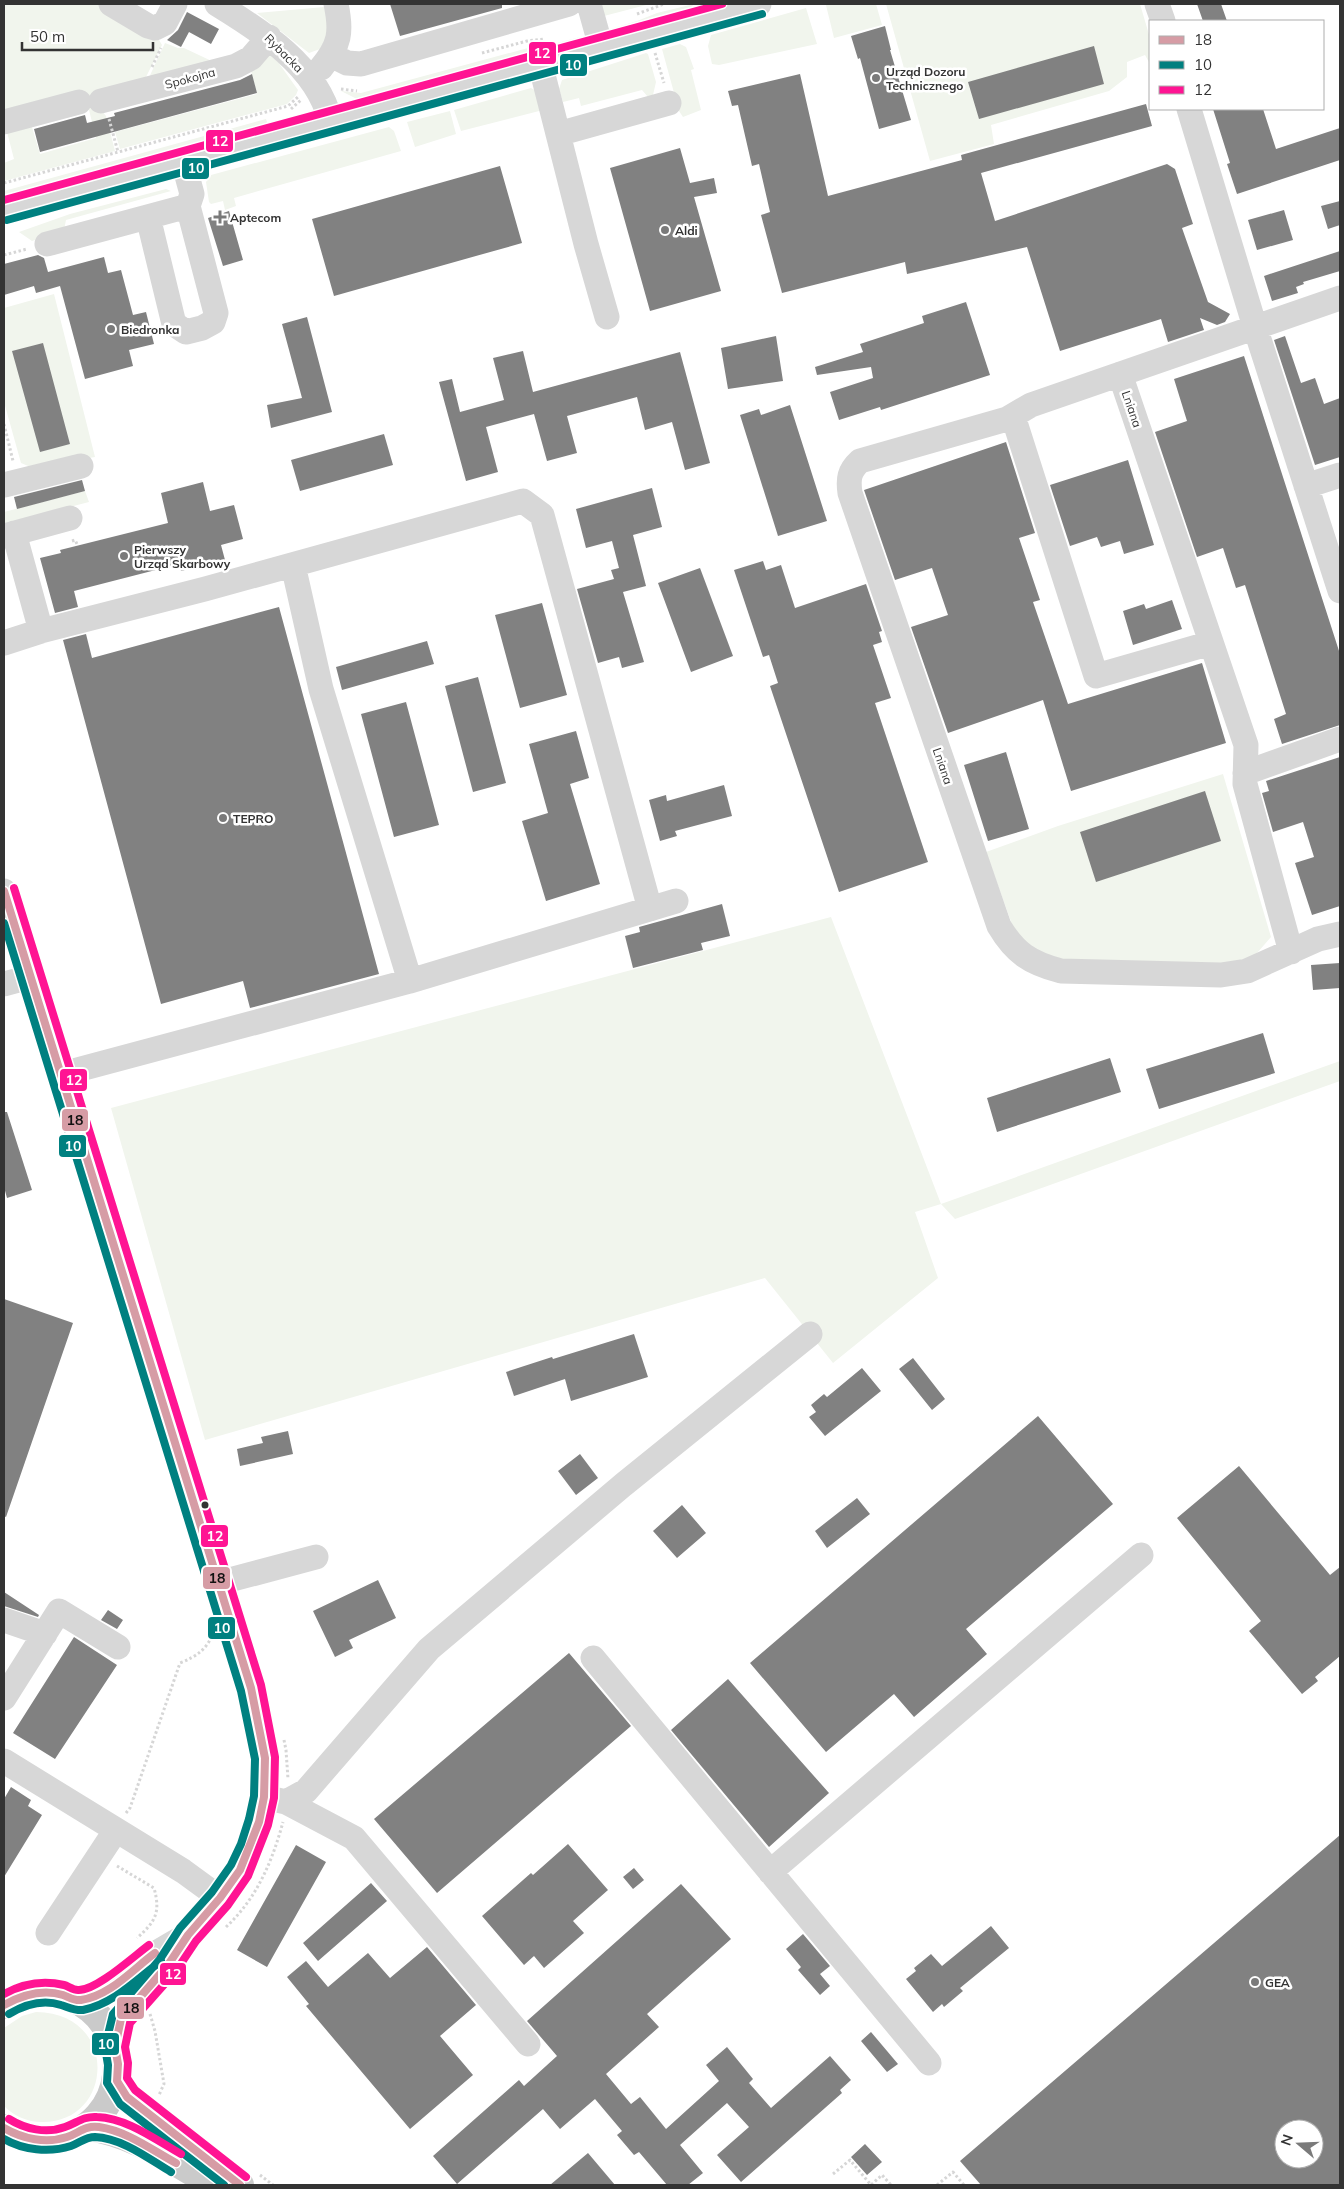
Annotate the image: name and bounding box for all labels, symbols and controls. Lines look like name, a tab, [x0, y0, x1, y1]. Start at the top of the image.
scale bar	[22, 20, 154, 52]
legend	[1149, 20, 1324, 110]
text: 50 m	[30, 27, 65, 46]
text: 18	[1194, 30, 1212, 49]
street label: Rybacka	[262, 31, 306, 75]
line badge: 12	[528, 41, 557, 65]
text: 12	[534, 44, 550, 62]
line badge: 10	[559, 53, 588, 77]
text: 10	[1194, 55, 1212, 74]
text: 10	[565, 56, 581, 74]
street label: Spokojna	[163, 64, 217, 92]
place label: Urząd Dozoru Technicznego	[886, 64, 965, 93]
marker: Urząd Dozoru Technicznego	[870, 72, 882, 84]
text: 12	[1194, 80, 1212, 99]
line badge: 12	[205, 129, 234, 153]
text: 12	[212, 132, 228, 150]
line badge: 10	[181, 157, 210, 180]
text: 10	[188, 159, 204, 177]
place label: Aptecom	[230, 210, 281, 225]
marker: Aptecom	[214, 211, 226, 223]
place label: Aldi	[675, 223, 698, 238]
marker: Aldi	[659, 224, 671, 236]
place label: Biedronka	[121, 322, 179, 337]
marker: Biedronka	[105, 323, 117, 335]
street label: Lniana	[1119, 389, 1145, 429]
place label: Pierwszy Urząd Skarbowy	[134, 542, 231, 571]
marker: Pierwszy Urząd Skarbowy	[118, 550, 130, 562]
street label: Lniana	[930, 746, 956, 786]
place label: TEPRO	[233, 811, 273, 826]
marker: TEPRO	[217, 812, 229, 824]
line badge: 12	[59, 1068, 88, 1092]
text: 12	[66, 1071, 82, 1089]
line badge: 18	[61, 1108, 89, 1132]
text: 18	[67, 1111, 83, 1129]
line badge: 10	[58, 1134, 87, 1158]
text: 10	[65, 1137, 81, 1155]
unlabelled marker	[200, 1500, 210, 1510]
line badge: 12	[200, 1524, 229, 1548]
text: 12	[207, 1527, 223, 1545]
line badge: 18	[202, 1566, 231, 1590]
text: 18	[209, 1569, 225, 1587]
line badge: 10	[207, 1616, 236, 1640]
text: 10	[214, 1619, 230, 1637]
line badge: 12	[159, 1962, 187, 1986]
text: 12	[165, 1965, 181, 1983]
place label: GEA	[1265, 1975, 1290, 1990]
marker: GEA	[1249, 1976, 1261, 1988]
line badge: 18	[116, 1996, 145, 2020]
text: 18	[123, 1999, 139, 2017]
line badge: 10	[91, 2032, 120, 2056]
text: 10	[98, 2035, 114, 2053]
north arrow	[1274, 2119, 1324, 2169]
text: N	[1276, 2132, 1297, 2148]

